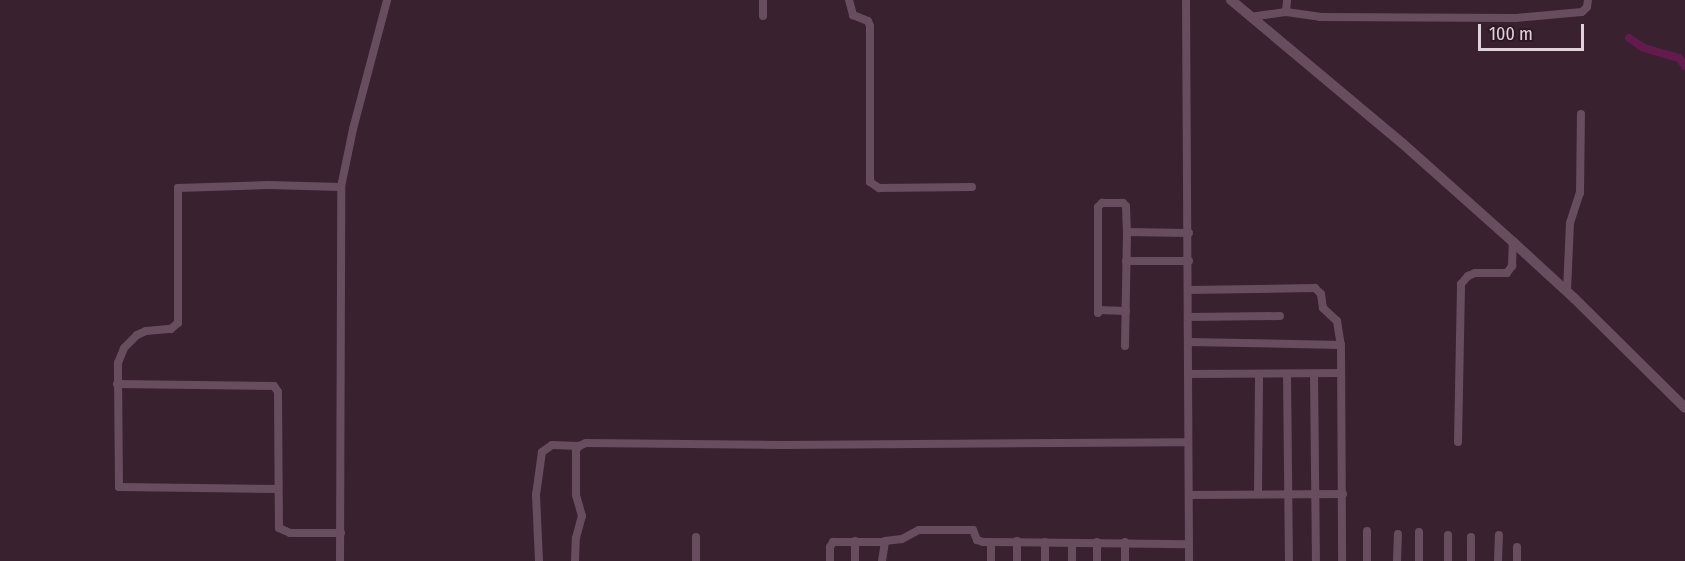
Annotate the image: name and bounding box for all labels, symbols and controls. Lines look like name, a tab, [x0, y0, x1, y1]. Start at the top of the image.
scale bar	[1481, 12, 1588, 50]
text: 100 m	[1489, 23, 1533, 45]

